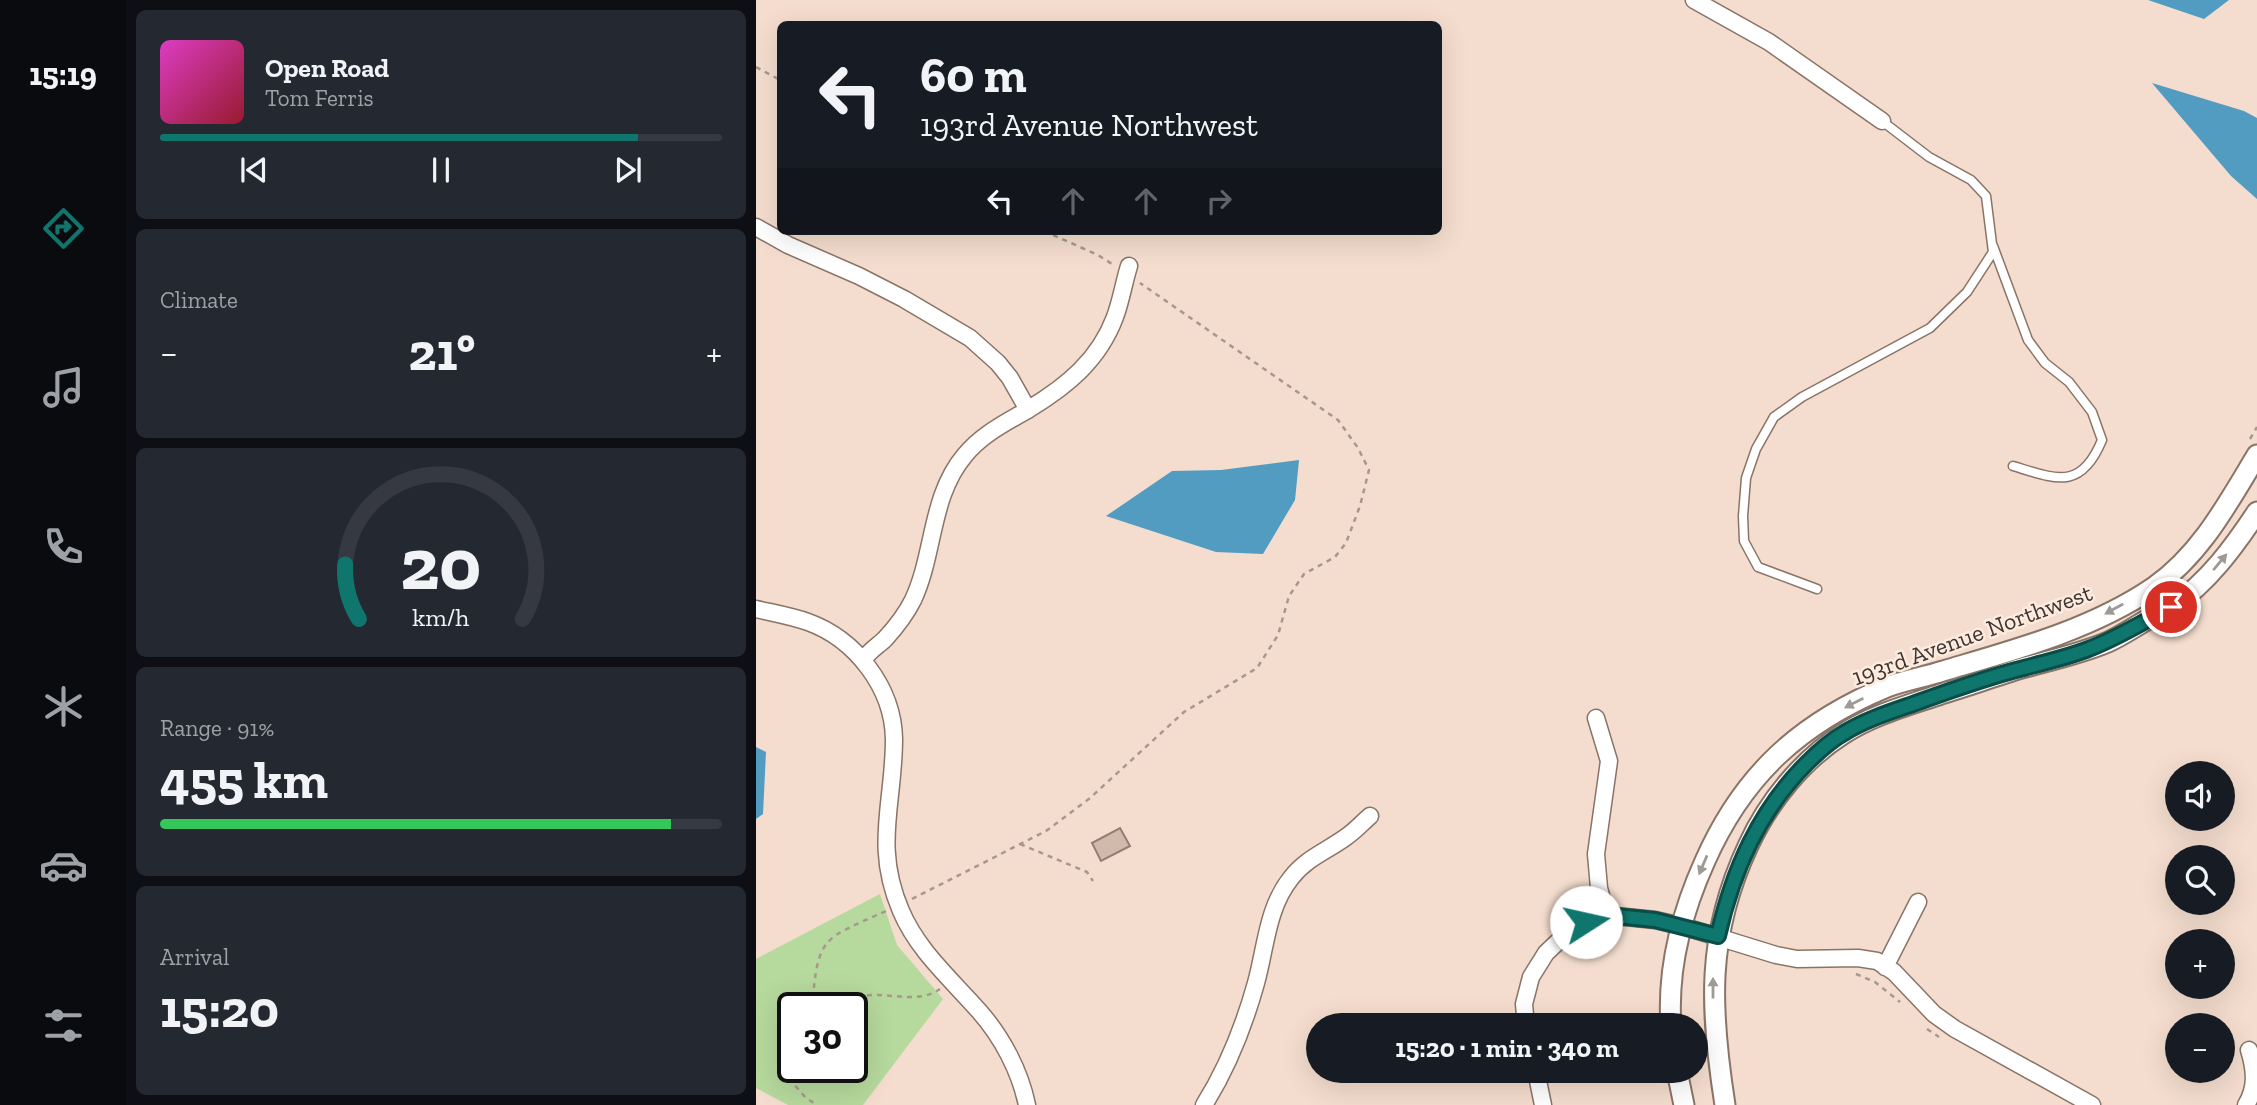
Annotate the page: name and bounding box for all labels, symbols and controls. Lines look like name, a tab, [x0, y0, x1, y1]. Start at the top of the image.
text: 60 m	[920, 46, 1027, 105]
icon: left	[805, 49, 896, 140]
text: Open Road	[265, 52, 389, 84]
text: 15:19	[29, 55, 97, 93]
text: Tom Ferris	[265, 84, 374, 112]
text: 193rd Avenue Northwest	[920, 106, 1258, 144]
icon: previous	[235, 151, 273, 189]
icon: pause	[422, 151, 460, 189]
icon: next	[609, 151, 647, 189]
icon: left	[981, 182, 1019, 220]
icon: ahead	[1054, 182, 1092, 220]
icon: ahead	[1127, 182, 1165, 220]
icon: right	[1200, 182, 1238, 220]
icon: directions	[39, 204, 88, 253]
text: Climate	[160, 286, 238, 314]
text: 21°	[408, 321, 475, 383]
text: −	[160, 330, 178, 376]
text: +	[706, 330, 722, 376]
icon: music	[39, 363, 88, 412]
text: 20	[400, 520, 482, 608]
icon: phone	[39, 522, 88, 571]
one-way arrow	[2212, 553, 2227, 570]
pin	[2141, 577, 2201, 637]
street label: 193rd Avenue Northwest	[1848, 578, 2096, 692]
icon: arrive	[2152, 588, 2190, 626]
text: km/h	[412, 601, 470, 631]
one-way arrow	[2103, 603, 2123, 615]
icon: climate	[39, 682, 88, 731]
one-way arrow	[1844, 697, 1864, 708]
text: Range · 91%	[160, 714, 274, 742]
text: 455 km	[160, 749, 328, 811]
map controls	[2165, 761, 2235, 1083]
button: sound	[2165, 761, 2235, 831]
icon: car	[39, 841, 88, 890]
button: search	[2165, 845, 2235, 915]
one-way arrow	[1697, 855, 1708, 876]
position arrow	[1549, 885, 1623, 959]
button: +	[2165, 929, 2235, 999]
text: Arrival	[160, 943, 229, 971]
one-way arrow	[1708, 977, 1719, 999]
text: 15:20	[160, 978, 279, 1040]
speed limit sign: 30	[777, 992, 868, 1083]
icon: filters	[39, 1001, 88, 1050]
button: −	[2165, 1013, 2235, 1083]
text: 15:20 · 1 min · 340 m	[1395, 1032, 1619, 1064]

